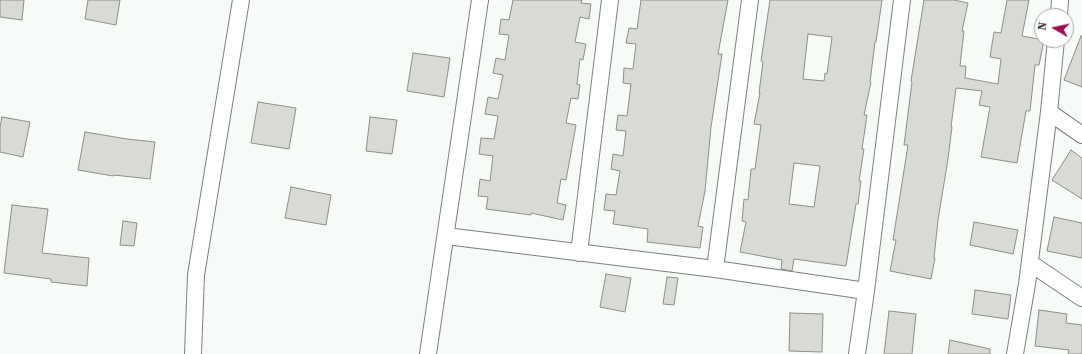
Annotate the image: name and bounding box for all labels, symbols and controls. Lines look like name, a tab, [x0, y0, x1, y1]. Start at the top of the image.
north arrow	[1034, 8, 1074, 48]
text: N	[1035, 21, 1051, 31]

